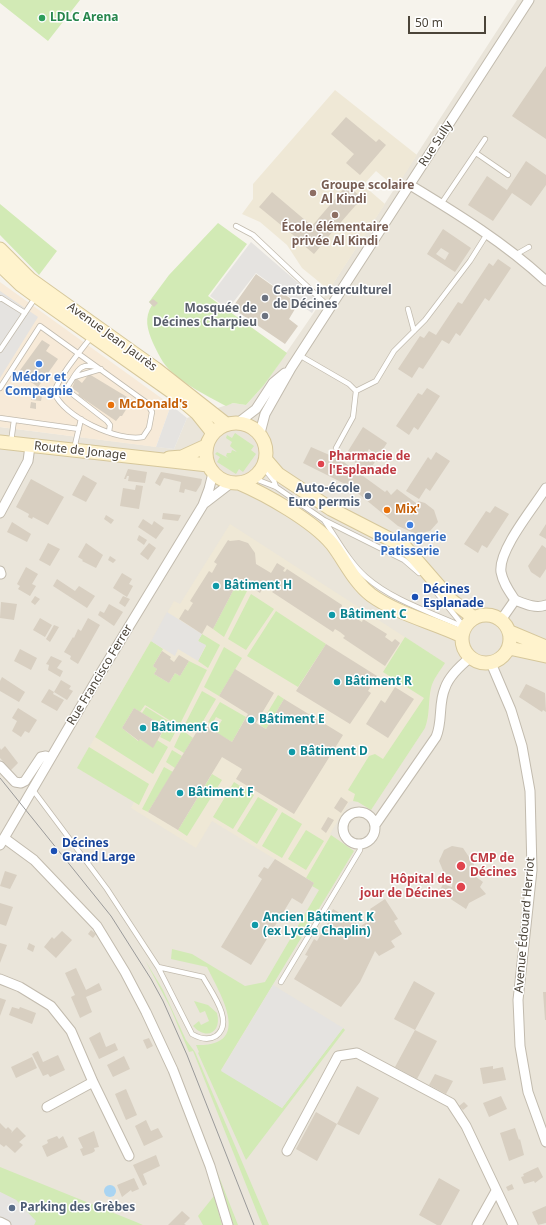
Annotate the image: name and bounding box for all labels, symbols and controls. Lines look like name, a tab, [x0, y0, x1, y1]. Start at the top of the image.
scale bar	[410, 8, 488, 34]
place label: LDLC Arena	[50, 11, 118, 25]
marker: LDLC Arena	[37, 13, 47, 23]
text: 50 m	[415, 14, 443, 31]
street label: Rue Sully	[416, 119, 456, 169]
place label: Groupe scolaire Al Kindi	[321, 179, 414, 207]
marker: Groupe scolaire Al Kindi	[308, 188, 318, 198]
marker: École élémentaire privée Al Kindi	[330, 210, 340, 220]
place label: École élémentaire privée Al Kindi	[281, 221, 389, 249]
place label: Centre interculturel de Décines	[273, 284, 392, 312]
marker: Centre interculturel de Décines	[260, 293, 270, 303]
street label: Avenue Jean Jaurès	[64, 300, 160, 374]
place label: Mosquée de Décines Charpieu	[153, 302, 257, 330]
marker: Mosquée de Décines Charpieu	[260, 311, 270, 321]
marker: Médor et Compagnie	[34, 359, 44, 369]
place label: Médor et Compagnie	[5, 371, 73, 399]
place label: McDonald's	[119, 398, 188, 412]
marker: McDonald's	[106, 400, 116, 410]
street label: Route de Jonage	[33, 439, 127, 463]
place label: Pharmacie de l'Esplanade	[329, 450, 411, 478]
marker: Pharmacie de l'Esplanade	[316, 459, 326, 469]
place label: Auto-école Euro permis	[288, 482, 360, 510]
marker: Auto-école Euro permis	[363, 491, 373, 501]
place label: Mix'	[395, 503, 420, 517]
marker: Mix'	[382, 505, 392, 515]
marker: Boulangerie Patisserie	[405, 520, 415, 530]
place label: Boulangerie Patisserie	[374, 531, 446, 559]
place label: Bâtiment H	[224, 579, 292, 593]
marker: Bâtiment H	[211, 581, 221, 591]
place label: Décines Esplanade	[423, 583, 484, 611]
marker: Décines Esplanade	[410, 592, 420, 602]
place label: Bâtiment C	[340, 608, 407, 622]
marker: Bâtiment C	[327, 610, 337, 620]
street label: Rue Francisco Ferrer	[64, 622, 136, 728]
place label: Bâtiment R	[345, 675, 412, 689]
marker: Bâtiment R	[332, 677, 342, 687]
place label: Bâtiment E	[259, 713, 325, 727]
marker: Bâtiment E	[246, 715, 256, 725]
place label: Bâtiment G	[151, 721, 219, 735]
marker: Bâtiment G	[138, 723, 148, 733]
place label: Bâtiment D	[300, 745, 368, 759]
marker: Bâtiment D	[287, 747, 297, 757]
place label: Bâtiment F	[188, 786, 254, 800]
marker: Bâtiment F	[175, 788, 185, 798]
place label: Décines Grand Large	[62, 837, 135, 865]
marker: Décines Grand Large	[49, 846, 59, 856]
place label: CMP de Décines	[470, 852, 517, 880]
street label: Avenue Édouard Herriot	[512, 857, 538, 993]
marker: CMP de Décines	[455, 860, 467, 872]
place label: Hôpital de jour de Décines	[360, 873, 452, 901]
marker: Hôpital de jour de Décines	[455, 881, 467, 893]
place label: Ancien Bâtiment K (ex Lycée Chaplin)	[263, 911, 374, 939]
marker: Ancien Bâtiment K (ex Lycée Chaplin)	[250, 920, 260, 930]
place label: Parking des Grèbes	[20, 1201, 135, 1215]
marker: Parking des Grèbes	[7, 1203, 17, 1213]

